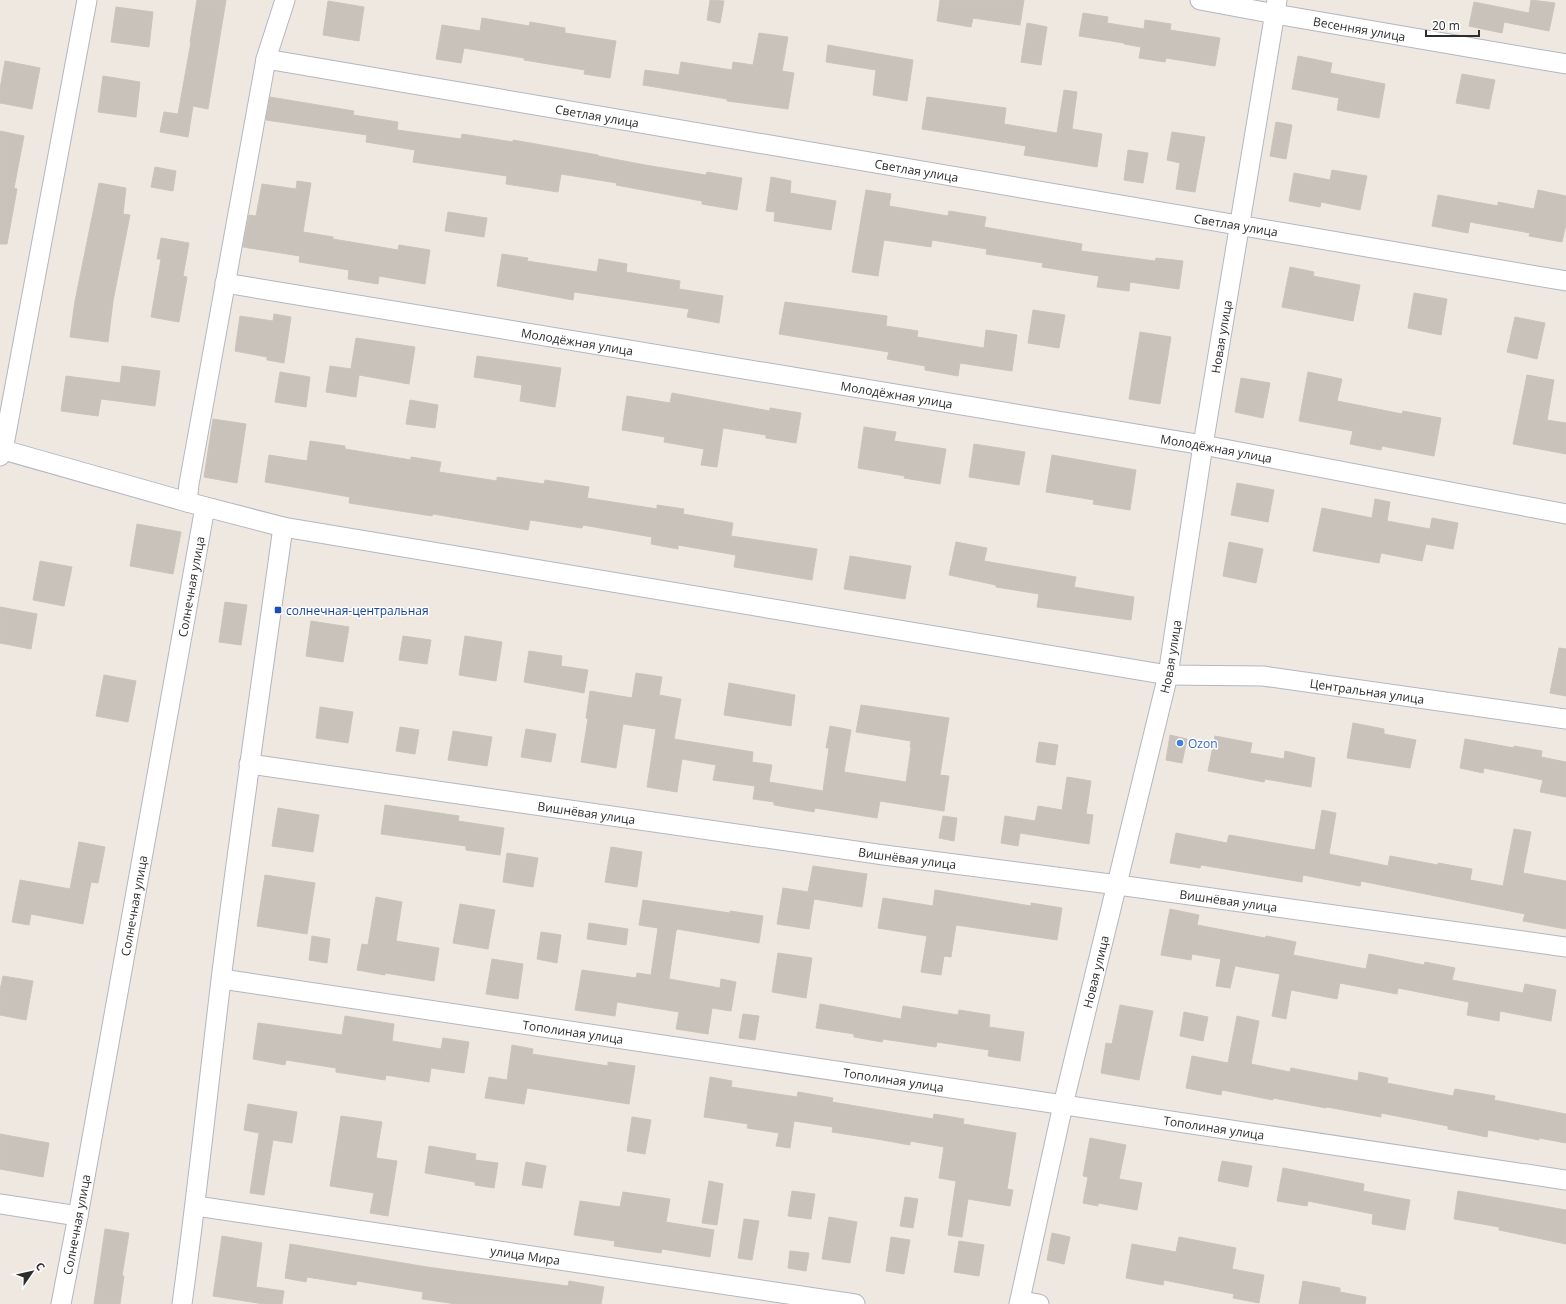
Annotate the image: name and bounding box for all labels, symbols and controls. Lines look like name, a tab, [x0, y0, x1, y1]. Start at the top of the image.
street label: Весенняя улица	[1312, 12, 1407, 45]
scale bar	[1426, 12, 1479, 38]
text: 20 m	[1432, 17, 1460, 34]
street label: Светлая улица	[554, 100, 640, 131]
street label: Светлая улица	[873, 155, 960, 186]
street label: Светлая улица	[1193, 209, 1279, 240]
street label: Новая улица	[1207, 299, 1235, 375]
street label: Молодёжная улица	[520, 324, 635, 359]
street label: Молодёжная улица	[840, 377, 954, 412]
street label: Молодёжная улица	[1159, 430, 1274, 466]
street label: Солнечная улица	[173, 535, 208, 638]
place label: солнечная-центральная	[286, 602, 429, 619]
marker: солнечная-центральная	[273, 605, 283, 615]
street label: Новая улица	[1155, 619, 1185, 695]
street label: Центральная улица	[1309, 674, 1426, 707]
place label: Ozon	[1188, 735, 1218, 752]
marker: Ozon	[1175, 738, 1185, 748]
street label: Вишнёвая улица	[537, 797, 637, 828]
street label: Вишнёвая улица	[857, 843, 957, 873]
street label: Солнечная улица	[116, 854, 151, 957]
street label: Вишнёвая улица	[1179, 885, 1278, 915]
street label: Новая улица	[1078, 934, 1113, 1010]
street label: Тополиная улица	[522, 1016, 625, 1047]
street label: Тополиная улица	[842, 1063, 945, 1095]
street label: Тополиная улица	[1162, 1111, 1266, 1143]
street label: Солнечная улица	[58, 1173, 94, 1276]
street label: улица Мира	[489, 1241, 561, 1269]
north arrow	[12, 1252, 52, 1292]
text: С	[33, 1259, 49, 1273]

